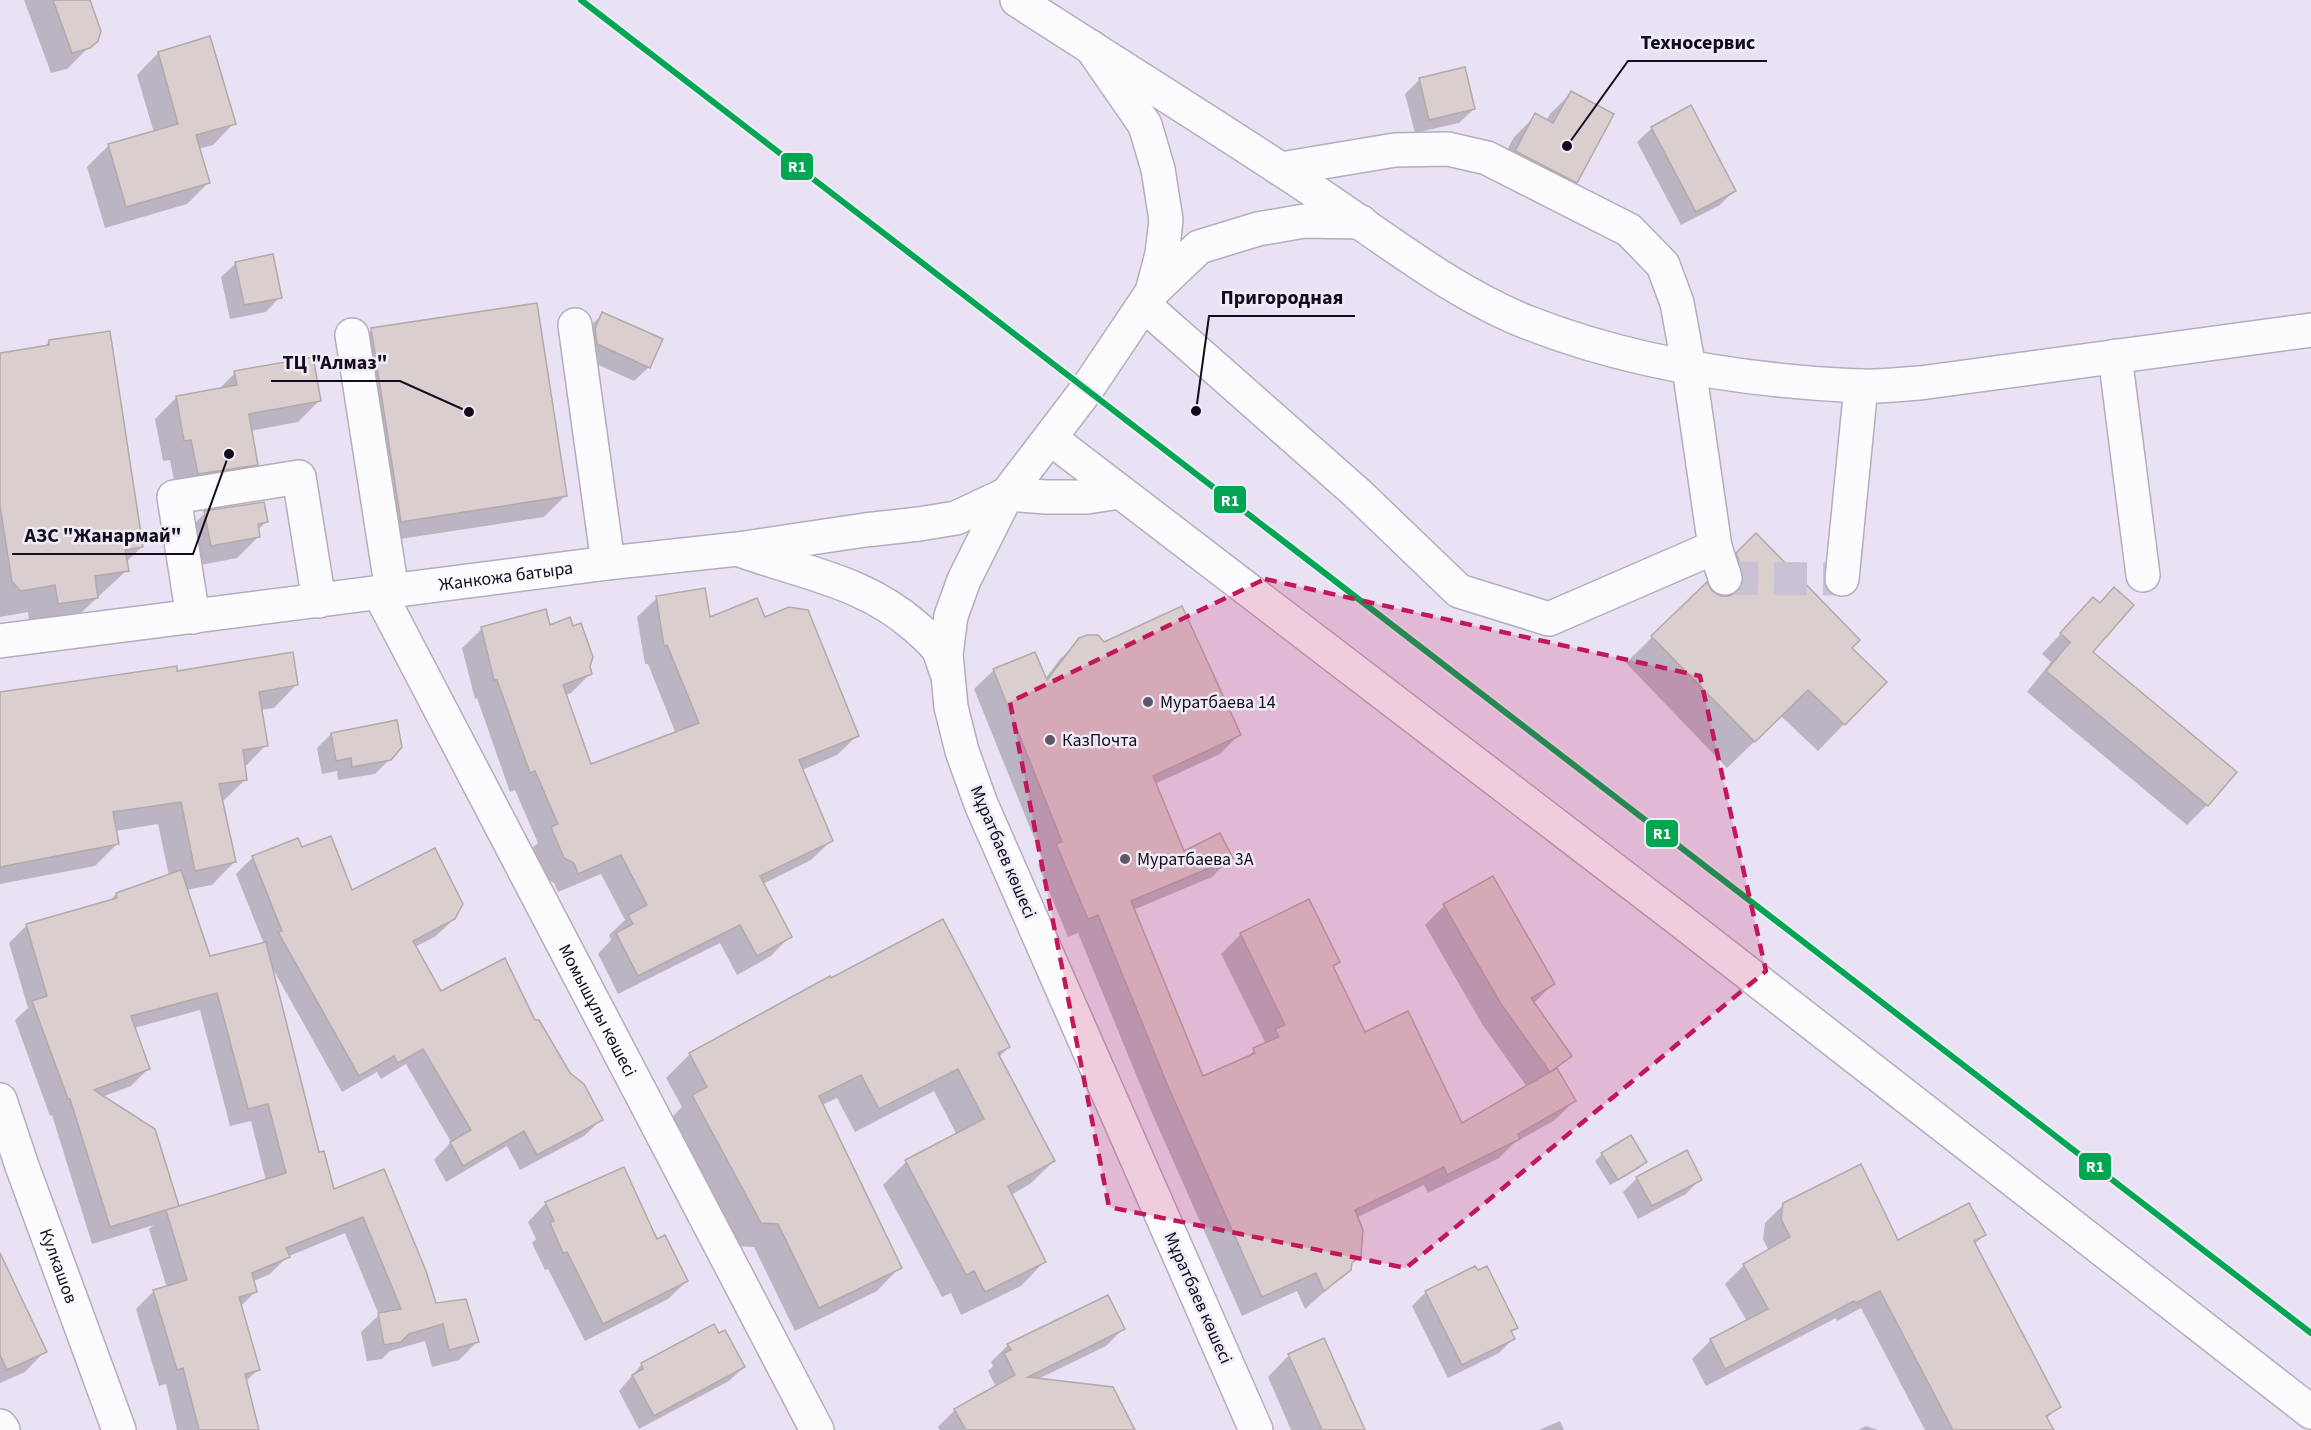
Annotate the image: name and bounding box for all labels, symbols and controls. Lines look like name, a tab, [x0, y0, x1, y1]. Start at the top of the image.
callout: Техносервис	[1628, 23, 1767, 61]
text: Техносервис	[1641, 29, 1755, 57]
line badge: R1	[780, 152, 814, 181]
text: R1	[788, 156, 806, 178]
callout: Пригородная	[1209, 278, 1355, 316]
text: Пригородная	[1221, 284, 1343, 312]
callout: ТЦ "Алмаз"	[271, 343, 400, 381]
text: ТЦ "Алмаз"	[282, 349, 388, 377]
line badge: R1	[1213, 485, 1247, 514]
text: R1	[1221, 490, 1239, 512]
callout: АЗС "Жанармай"	[12, 516, 193, 554]
text: АЗС "Жанармай"	[24, 522, 181, 550]
street label: Жанкожа батыра	[437, 555, 574, 597]
place label: Муратбаева 14	[1160, 690, 1276, 715]
marker: Муратбаева 14	[1141, 695, 1155, 709]
place label: КазПочта	[1062, 728, 1137, 753]
marker: КазПочта	[1043, 733, 1057, 747]
street label: Мұратбаев көшесі	[964, 782, 1042, 922]
line badge: R1	[1645, 819, 1679, 848]
text: R1	[1653, 823, 1671, 845]
place label: Муратбаева 3А	[1137, 847, 1254, 872]
marker: Муратбаева 3А	[1118, 852, 1132, 866]
street label: Момышұлы көшесі	[552, 939, 643, 1081]
line badge: R1	[2078, 1152, 2112, 1181]
text: R1	[2086, 1156, 2104, 1178]
street label: Кулкашов	[33, 1225, 84, 1307]
street label: Мұратбаев көшесі	[1158, 1228, 1238, 1368]

